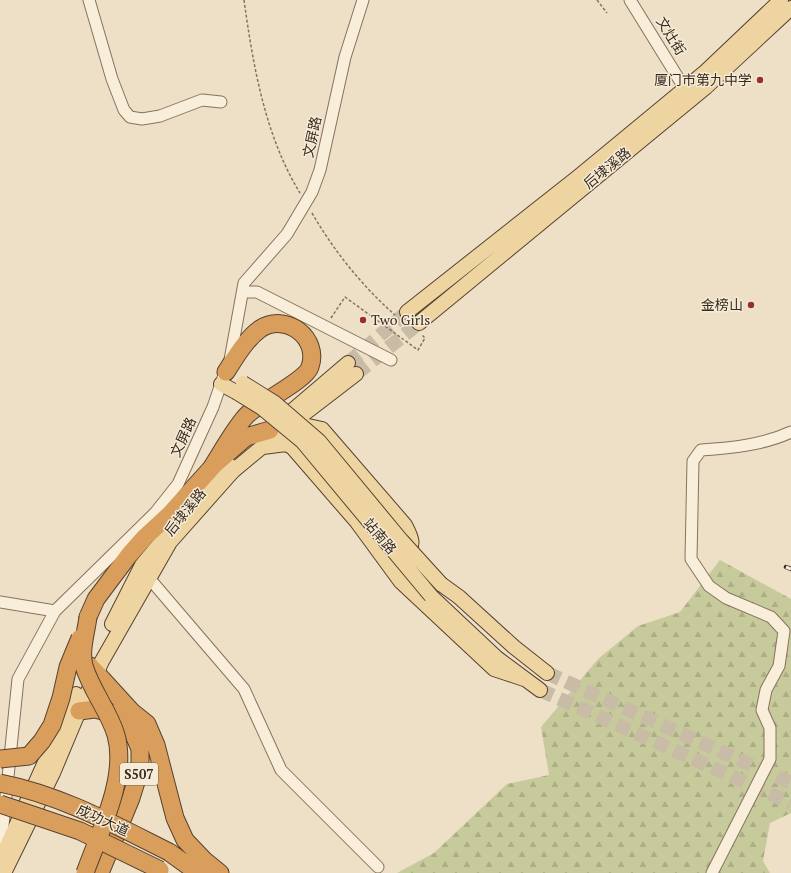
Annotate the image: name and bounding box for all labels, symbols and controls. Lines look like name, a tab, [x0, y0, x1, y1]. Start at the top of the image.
street label: 文灶街	[652, 13, 691, 59]
place label: 厦门市第九中学	[654, 70, 752, 89]
marker: 厦门市第九中学	[755, 75, 765, 85]
street label: 文屏路	[298, 114, 325, 159]
street label: 后埭溪路	[579, 143, 634, 193]
place label: 金榜山	[701, 295, 743, 314]
marker: 金榜山	[746, 300, 756, 310]
place label: Two Girls	[371, 310, 430, 329]
marker: Two Girls	[358, 315, 368, 325]
street label: 文屏路	[165, 414, 200, 460]
street label: 后埭溪路	[160, 484, 210, 539]
street label: 站南路	[360, 513, 401, 558]
road number: S507	[120, 763, 158, 785]
street label: 成功大道	[74, 799, 133, 840]

